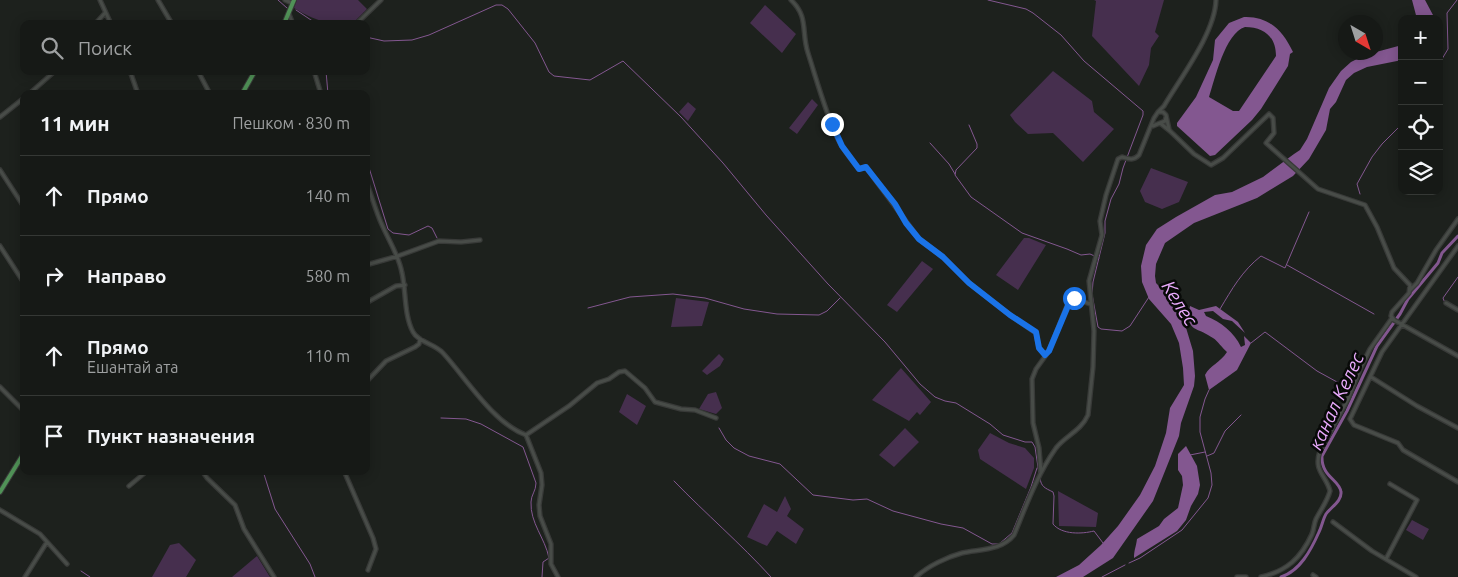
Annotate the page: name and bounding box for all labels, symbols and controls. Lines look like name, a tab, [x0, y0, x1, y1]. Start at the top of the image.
north arrow	[1338, 15, 1383, 60]
map controls	[1398, 15, 1443, 195]
button: +	[1398, 15, 1443, 60]
search box	[20, 20, 370, 75]
icon: search	[38, 34, 66, 62]
text: Поиск	[78, 37, 132, 59]
button: −	[1398, 60, 1443, 105]
button: locate	[1398, 105, 1443, 150]
text: 11 мин	[40, 111, 110, 135]
route end	[821, 113, 844, 136]
text: Пешком · 830 m	[232, 114, 350, 132]
button: layers	[1398, 150, 1443, 195]
icon: ahead	[40, 182, 68, 210]
text: Прямо	[87, 185, 149, 207]
text: 140 m	[305, 187, 350, 205]
icon: right	[40, 262, 68, 290]
text: Направо	[87, 265, 167, 287]
text: 580 m	[305, 267, 350, 285]
water label: Келес	[1158, 276, 1202, 330]
route start	[1063, 287, 1086, 310]
text: Прямо	[87, 336, 149, 358]
icon: ahead	[40, 342, 68, 370]
text: 110 m	[305, 347, 350, 365]
water label: канал Келес	[1304, 349, 1368, 453]
text: Ешантай ата	[87, 358, 179, 376]
icon: arrive	[40, 422, 68, 450]
text: Пункт назначения	[87, 425, 255, 447]

